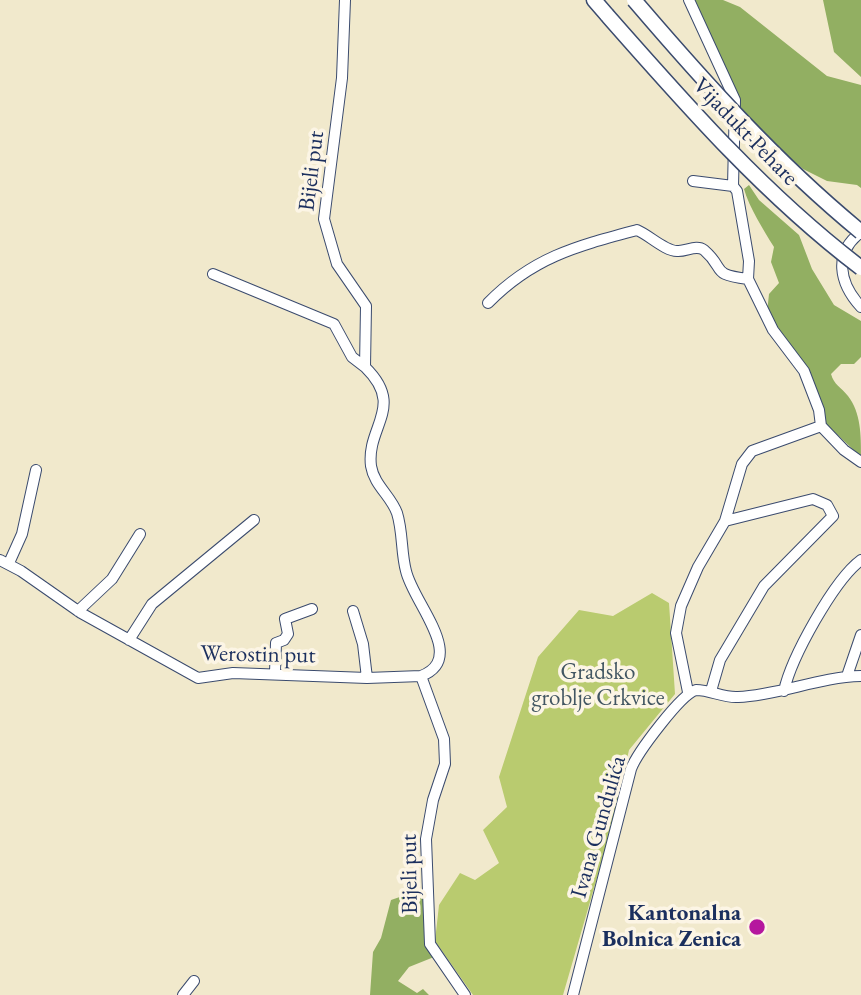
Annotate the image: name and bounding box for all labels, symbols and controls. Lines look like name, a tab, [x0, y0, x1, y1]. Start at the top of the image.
street label: Vijadukt Pehare	[687, 72, 803, 192]
street label: Bijeli put	[293, 129, 331, 213]
street label: Werostin put	[200, 640, 316, 670]
park label: Gradsko groblje Crkvice	[531, 659, 665, 713]
street label: Ivana Gundulića	[566, 753, 632, 901]
street label: Bijeli put	[396, 834, 424, 914]
place label: Kantonalna Bolnica Zenica	[602, 900, 741, 954]
marker: Kantonalna Bolnica Zenica	[747, 917, 767, 937]

